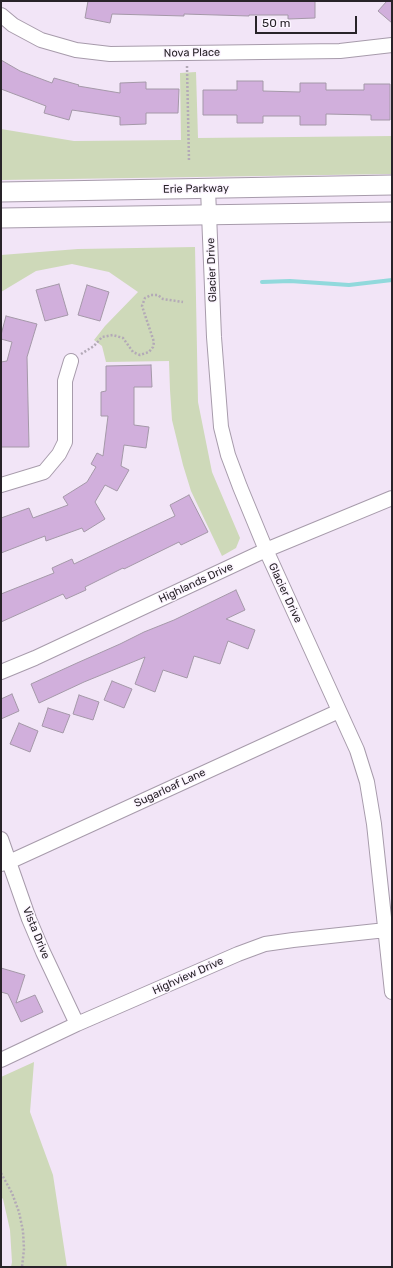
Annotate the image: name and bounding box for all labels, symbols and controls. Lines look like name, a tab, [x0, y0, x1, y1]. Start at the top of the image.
scale bar	[257, 8, 359, 34]
text: 50 m	[262, 16, 290, 30]
street label: Nova Place	[164, 46, 220, 60]
street label: Erie Parkway	[163, 182, 229, 196]
street label: Glacier Drive	[204, 238, 220, 302]
street label: Highlands Drive	[157, 560, 235, 606]
street label: Glacier Drive	[265, 561, 305, 625]
street label: Sugarloaf Lane	[132, 766, 208, 810]
street label: Vista Drive	[20, 905, 52, 961]
street label: Highview Drive	[150, 954, 226, 998]

